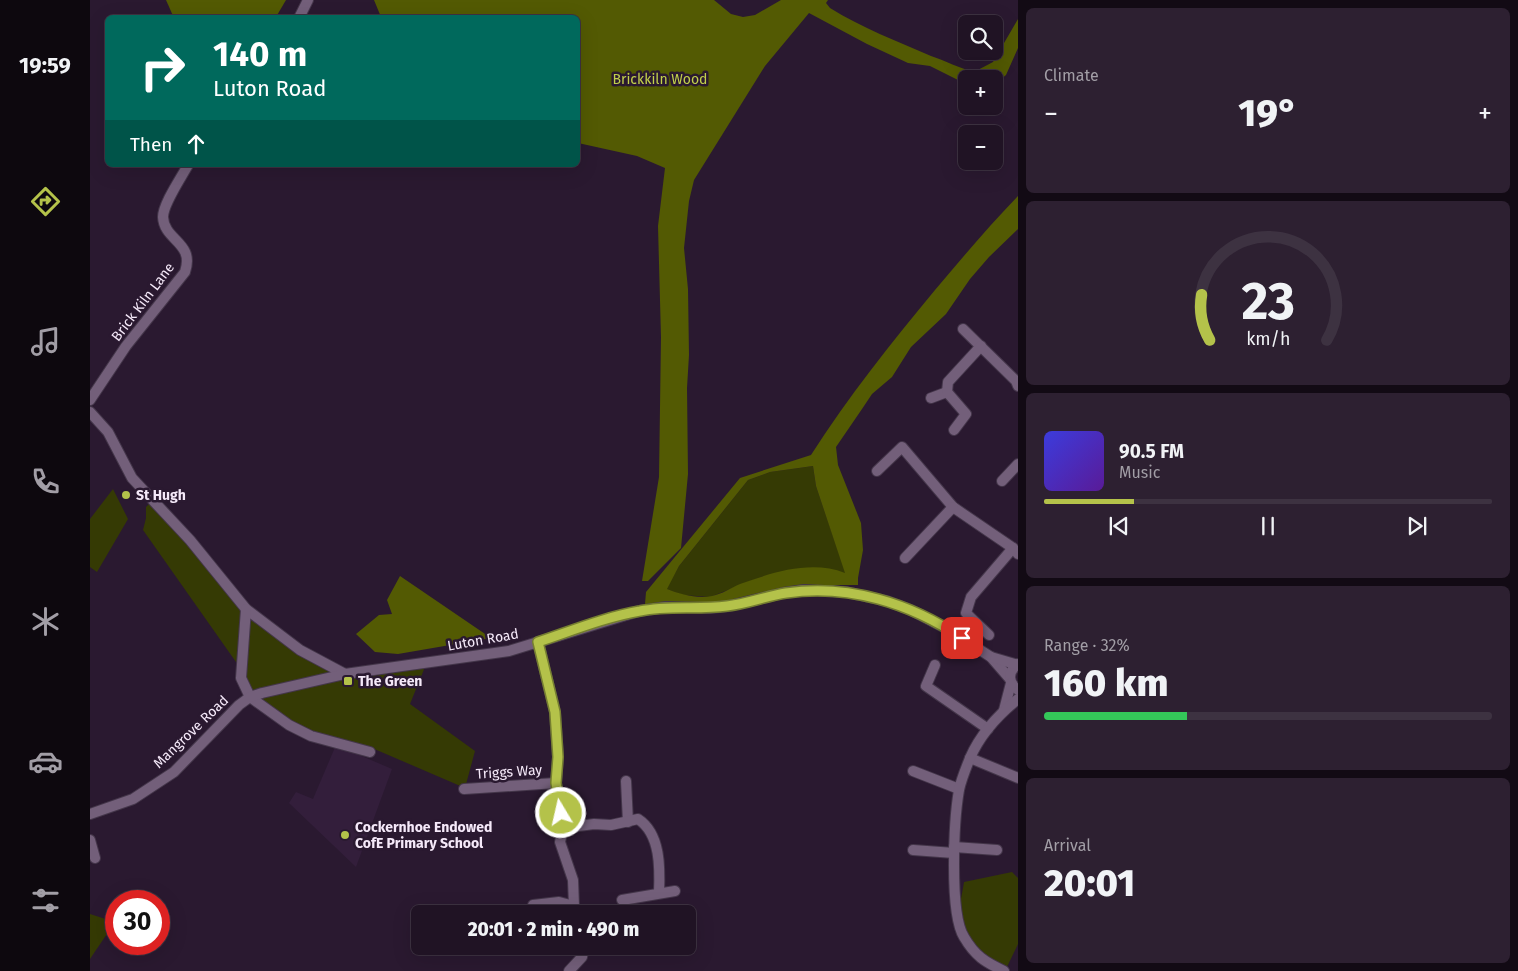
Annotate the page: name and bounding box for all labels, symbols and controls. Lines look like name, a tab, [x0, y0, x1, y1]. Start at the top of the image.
map controls	[958, 15, 1003, 170]
button: search	[958, 15, 1003, 60]
text: 140 m	[213, 33, 307, 75]
icon: right	[130, 35, 195, 100]
text: 19:59	[19, 52, 71, 79]
text: Climate	[1044, 66, 1099, 85]
button: +	[958, 70, 1003, 115]
park label: Brickkiln Wood	[612, 71, 708, 88]
text: Luton Road	[213, 75, 326, 102]
text: 19°	[1238, 90, 1298, 136]
text: −	[1044, 97, 1058, 130]
text: +	[1478, 97, 1492, 130]
button: −	[958, 125, 1003, 170]
icon: ahead	[182, 130, 210, 158]
text: Then	[130, 133, 172, 156]
icon: directions	[28, 184, 63, 219]
street label: Brick Kiln Lane	[108, 259, 178, 345]
text: 23	[1241, 270, 1295, 333]
icon: music	[28, 324, 63, 359]
text: km/h	[1246, 328, 1290, 350]
text: 90.5 FM	[1119, 440, 1184, 463]
text: Music	[1119, 463, 1160, 482]
icon: phone	[28, 464, 63, 499]
place label: St Hugh	[136, 487, 186, 504]
marker: St Hugh	[120, 489, 132, 501]
icon: previous	[1105, 512, 1133, 540]
icon: pause	[1254, 512, 1282, 540]
icon: next	[1403, 512, 1431, 540]
icon: climate	[28, 604, 63, 639]
pin	[941, 617, 983, 659]
icon: arrive	[948, 624, 976, 652]
street label: Luton Road	[446, 625, 520, 655]
text: Range · 32%	[1044, 636, 1130, 655]
text: 160 km	[1044, 660, 1168, 706]
place label: The Green	[358, 673, 422, 690]
marker: The Green	[342, 675, 354, 687]
street label: Mangrove Road	[150, 692, 232, 772]
icon: car	[28, 744, 63, 779]
street label: Triggs Way	[475, 761, 543, 783]
position arrow	[534, 786, 586, 838]
place label: Cockernhoe Endowed CofE Primary School	[355, 819, 492, 852]
marker: Cockernhoe Endowed CofE Primary School	[339, 829, 351, 841]
text: Arrival	[1044, 836, 1091, 855]
text: 20:01	[1044, 860, 1135, 906]
icon: filters	[28, 883, 63, 918]
speed limit sign: 30	[105, 890, 170, 955]
text: 20:01 · 2 min · 490 m	[468, 918, 639, 941]

